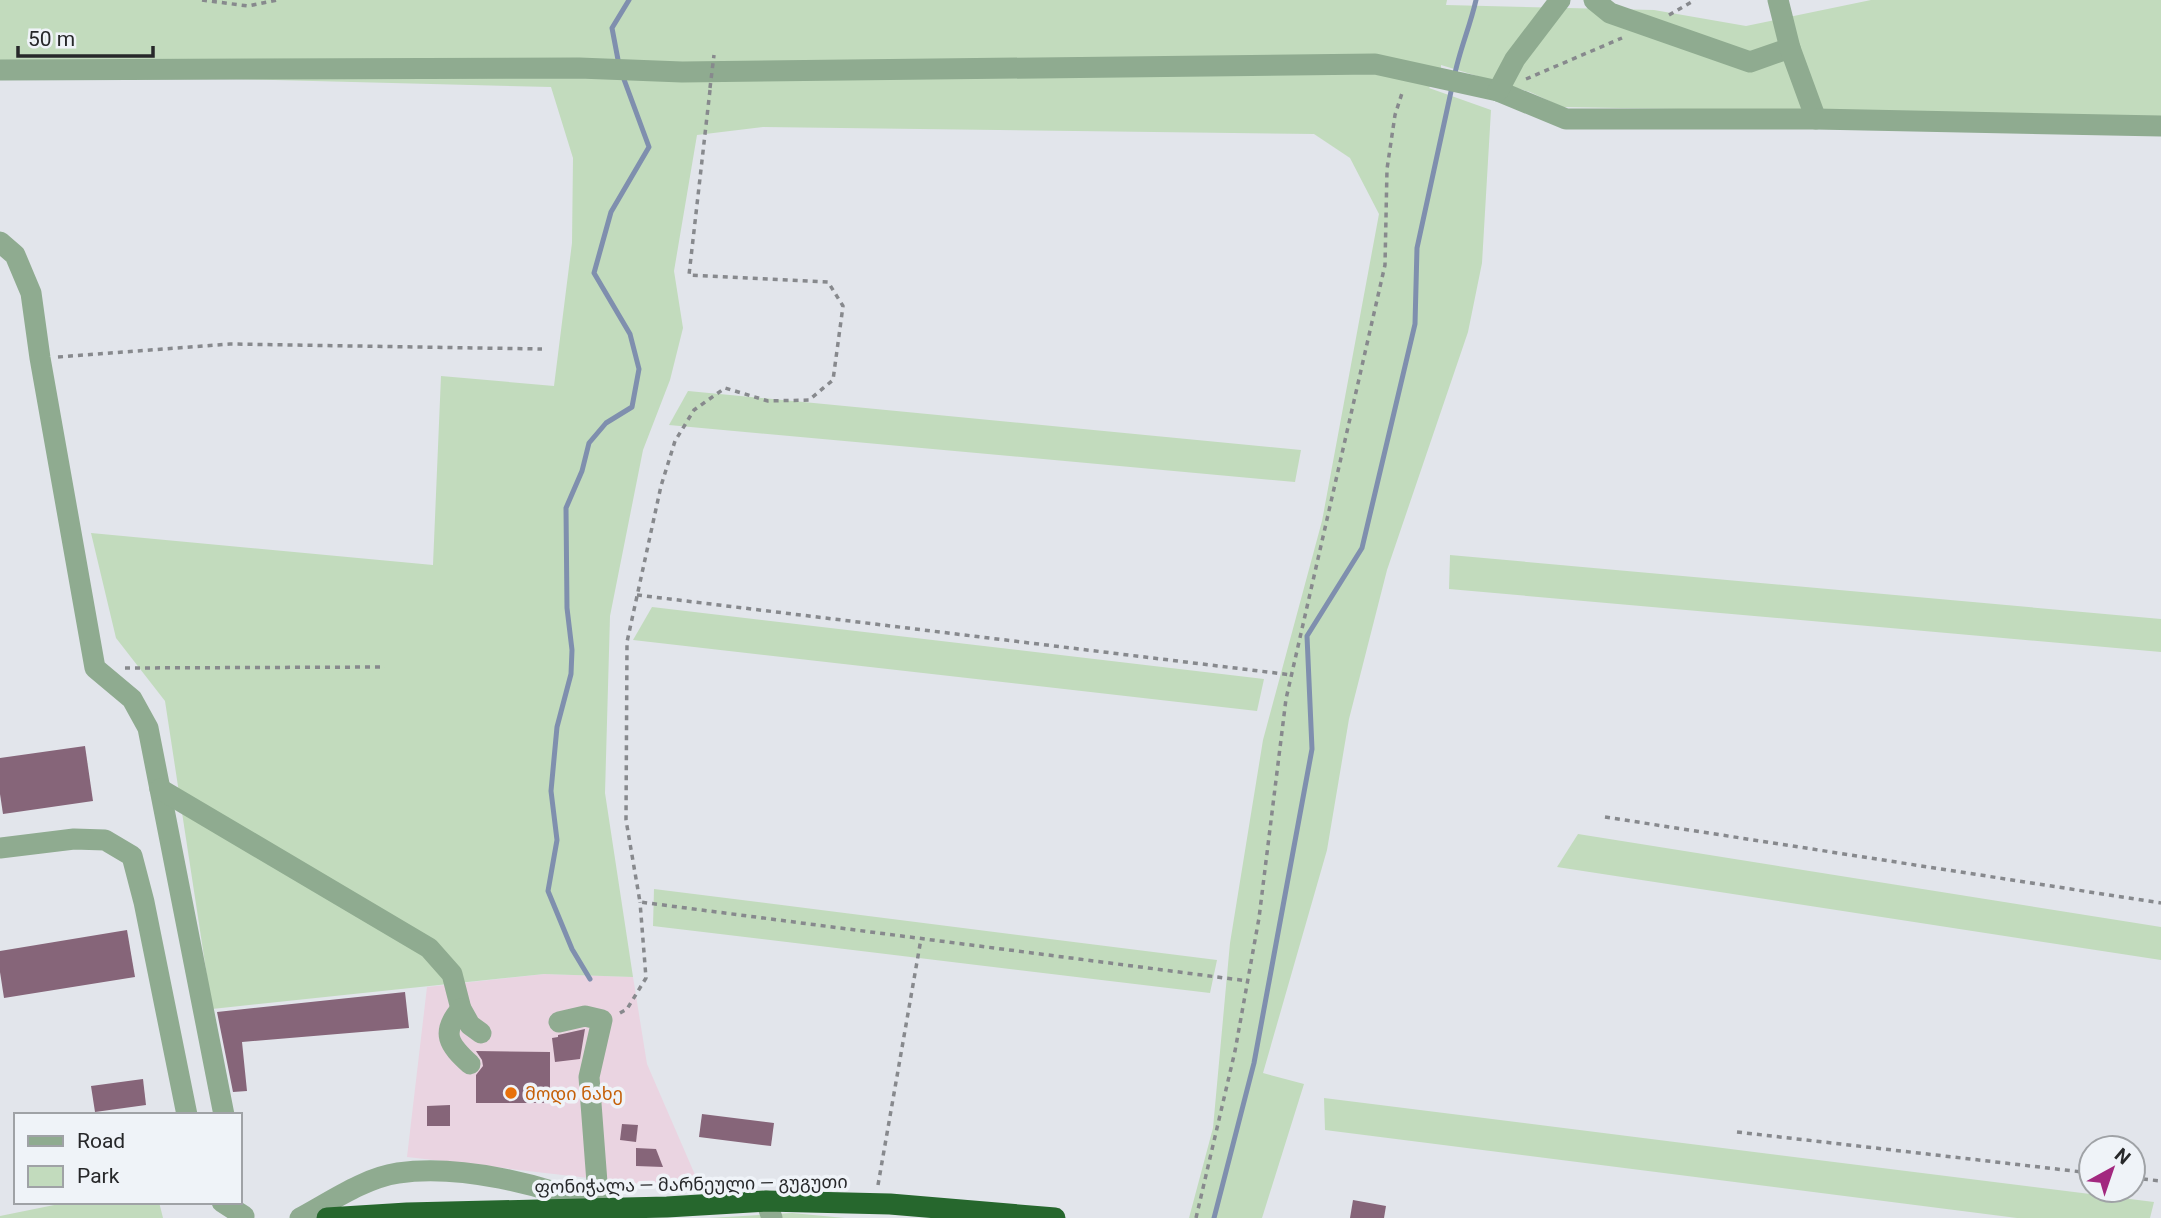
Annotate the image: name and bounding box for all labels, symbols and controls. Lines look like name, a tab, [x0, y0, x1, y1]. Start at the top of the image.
scale bar	[18, 14, 152, 58]
text: 50 m	[28, 27, 75, 51]
place label: მოდი ნახე	[525, 1083, 623, 1105]
marker: მოდი ნახე	[503, 1085, 519, 1101]
legend	[14, 1113, 242, 1204]
text: Road	[77, 1129, 125, 1153]
north arrow	[2077, 1134, 2147, 1204]
text: N	[2110, 1143, 2135, 1169]
text: Park	[77, 1164, 120, 1188]
street label: ფონიჭალა — მარნეული — გუგუთი	[534, 1171, 848, 1198]

